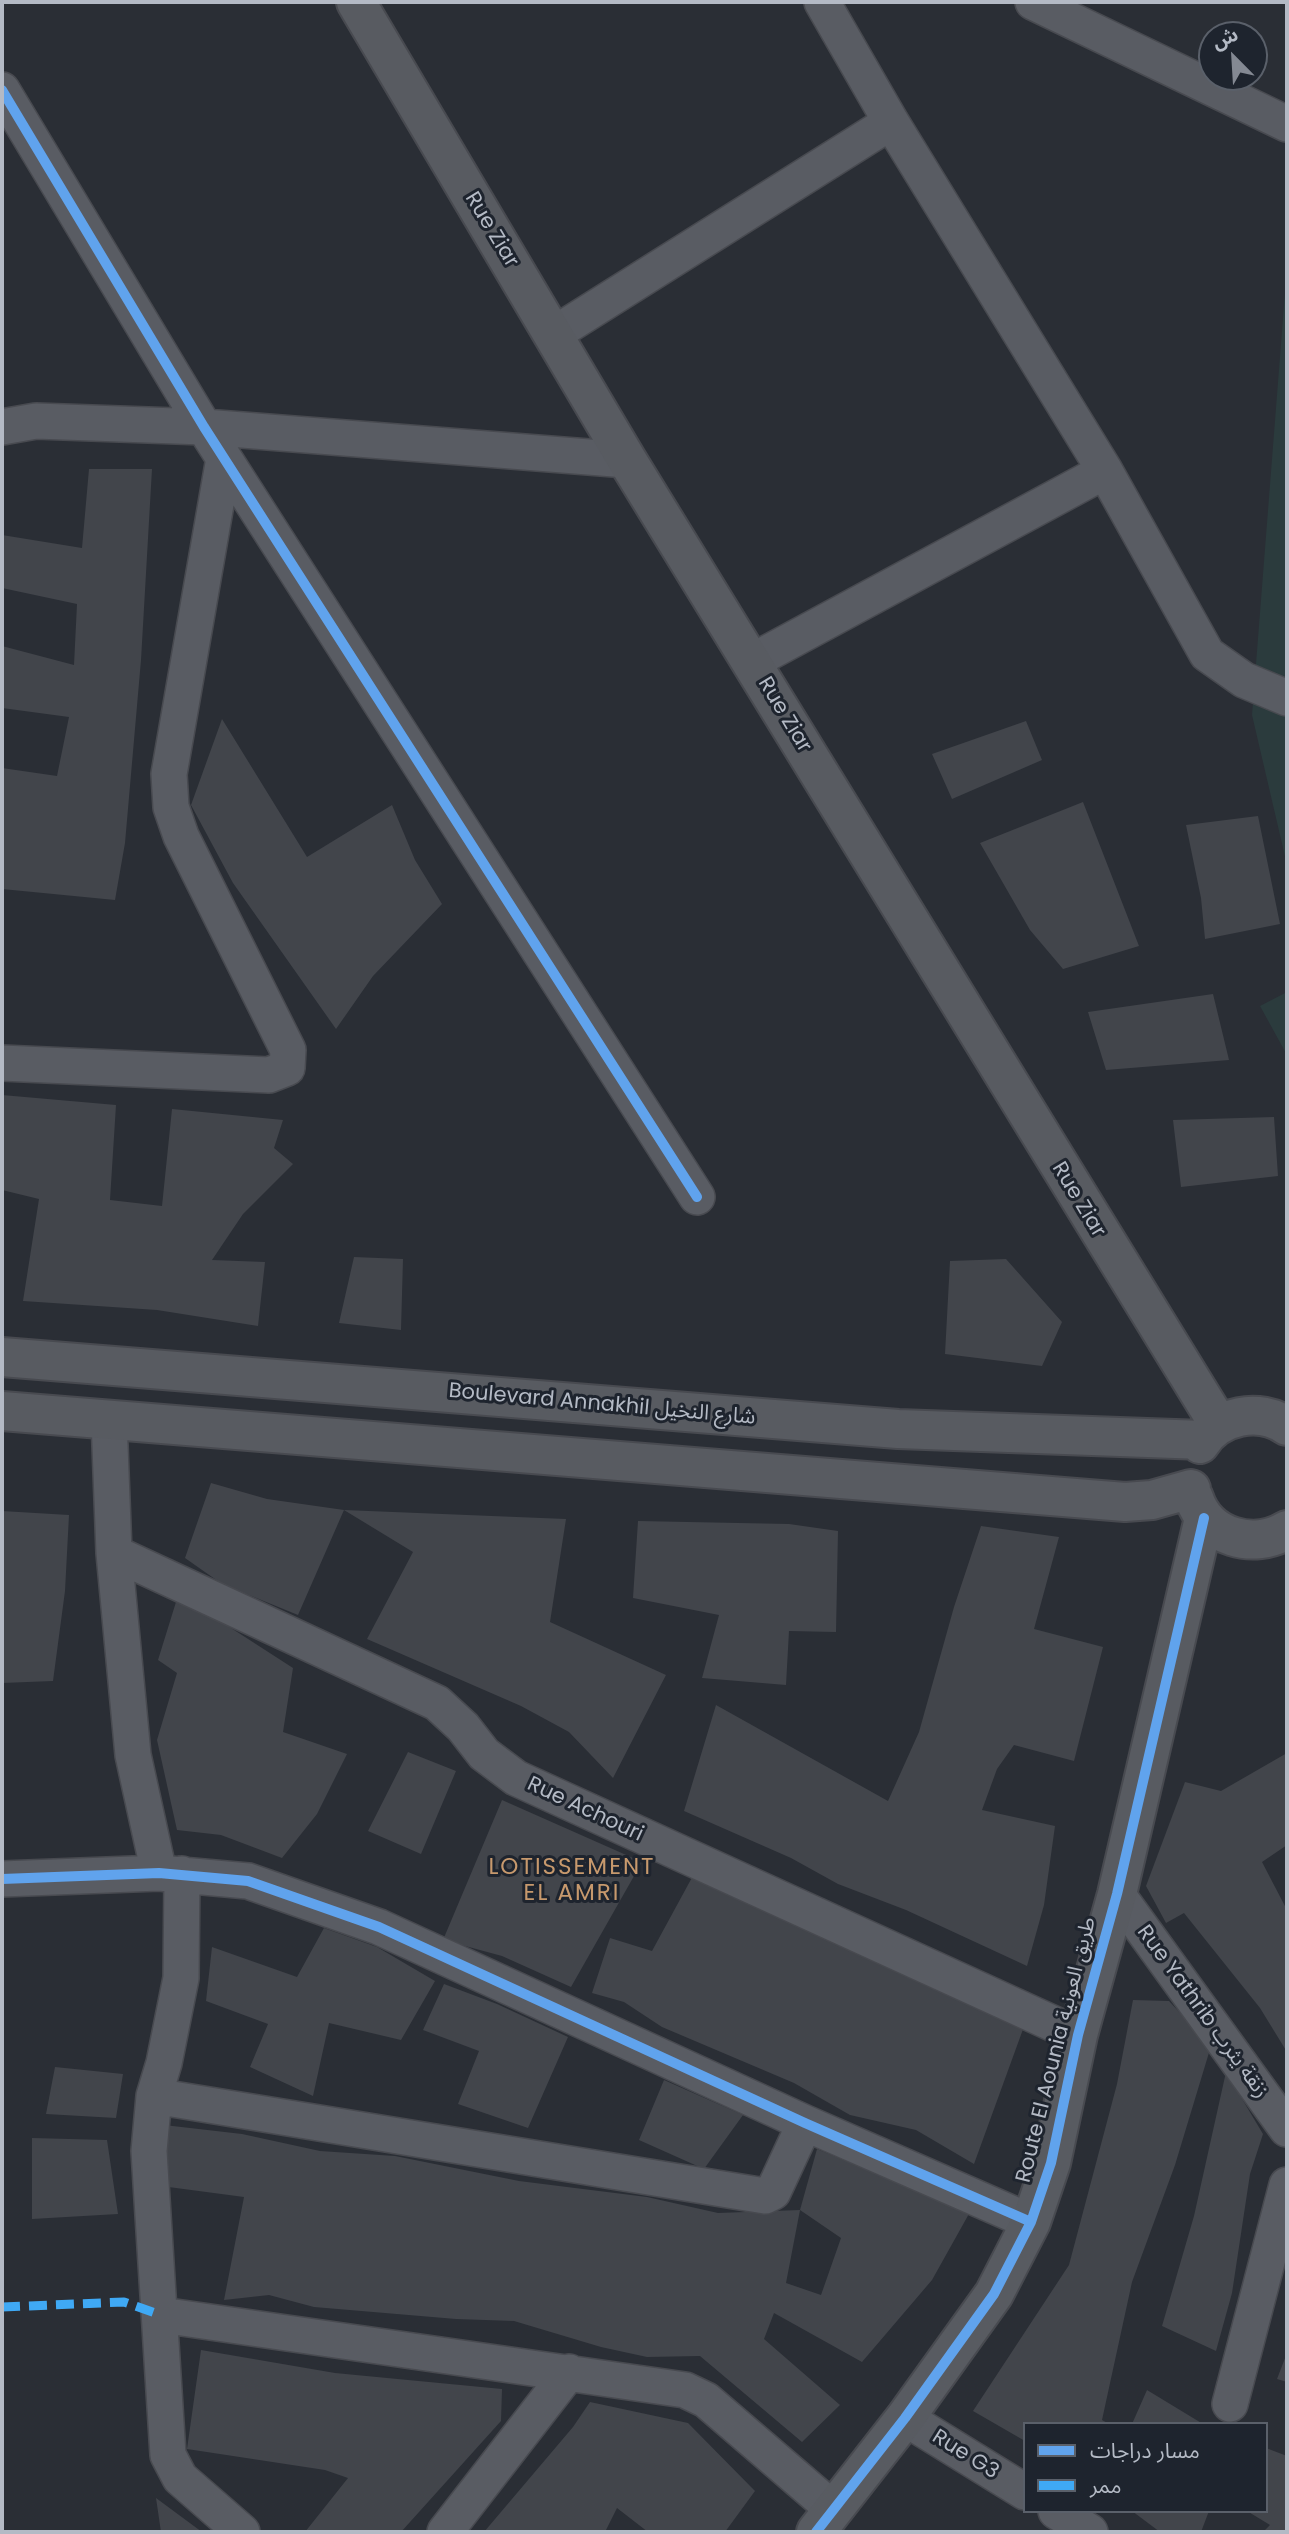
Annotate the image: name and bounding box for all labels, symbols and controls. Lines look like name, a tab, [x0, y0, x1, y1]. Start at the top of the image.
north arrow	[1198, 21, 1268, 91]
text: ش	[1208, 21, 1242, 56]
street label: Rue Ziar	[459, 188, 523, 272]
street label: Rue Ziar	[752, 673, 816, 757]
street label: Rue Ziar	[1046, 1158, 1110, 1242]
street label: Boulevard Annakhil شارع النخيل	[448, 1379, 756, 1431]
street label: Rue Achouri	[523, 1772, 647, 1848]
district label: LOTISSEMENT EL AMRI	[490, 1854, 654, 1908]
street label: Route El Aounia طريق العونية	[1012, 1915, 1102, 2185]
street label: Rue Yathrib زنقة يثرب	[1131, 1921, 1273, 2103]
legend	[1023, 2422, 1268, 2513]
street label: Rue G3	[927, 2425, 1003, 2485]
text: مسار دراجات	[1090, 2436, 1200, 2465]
text: ممر	[1090, 2471, 1121, 2500]

